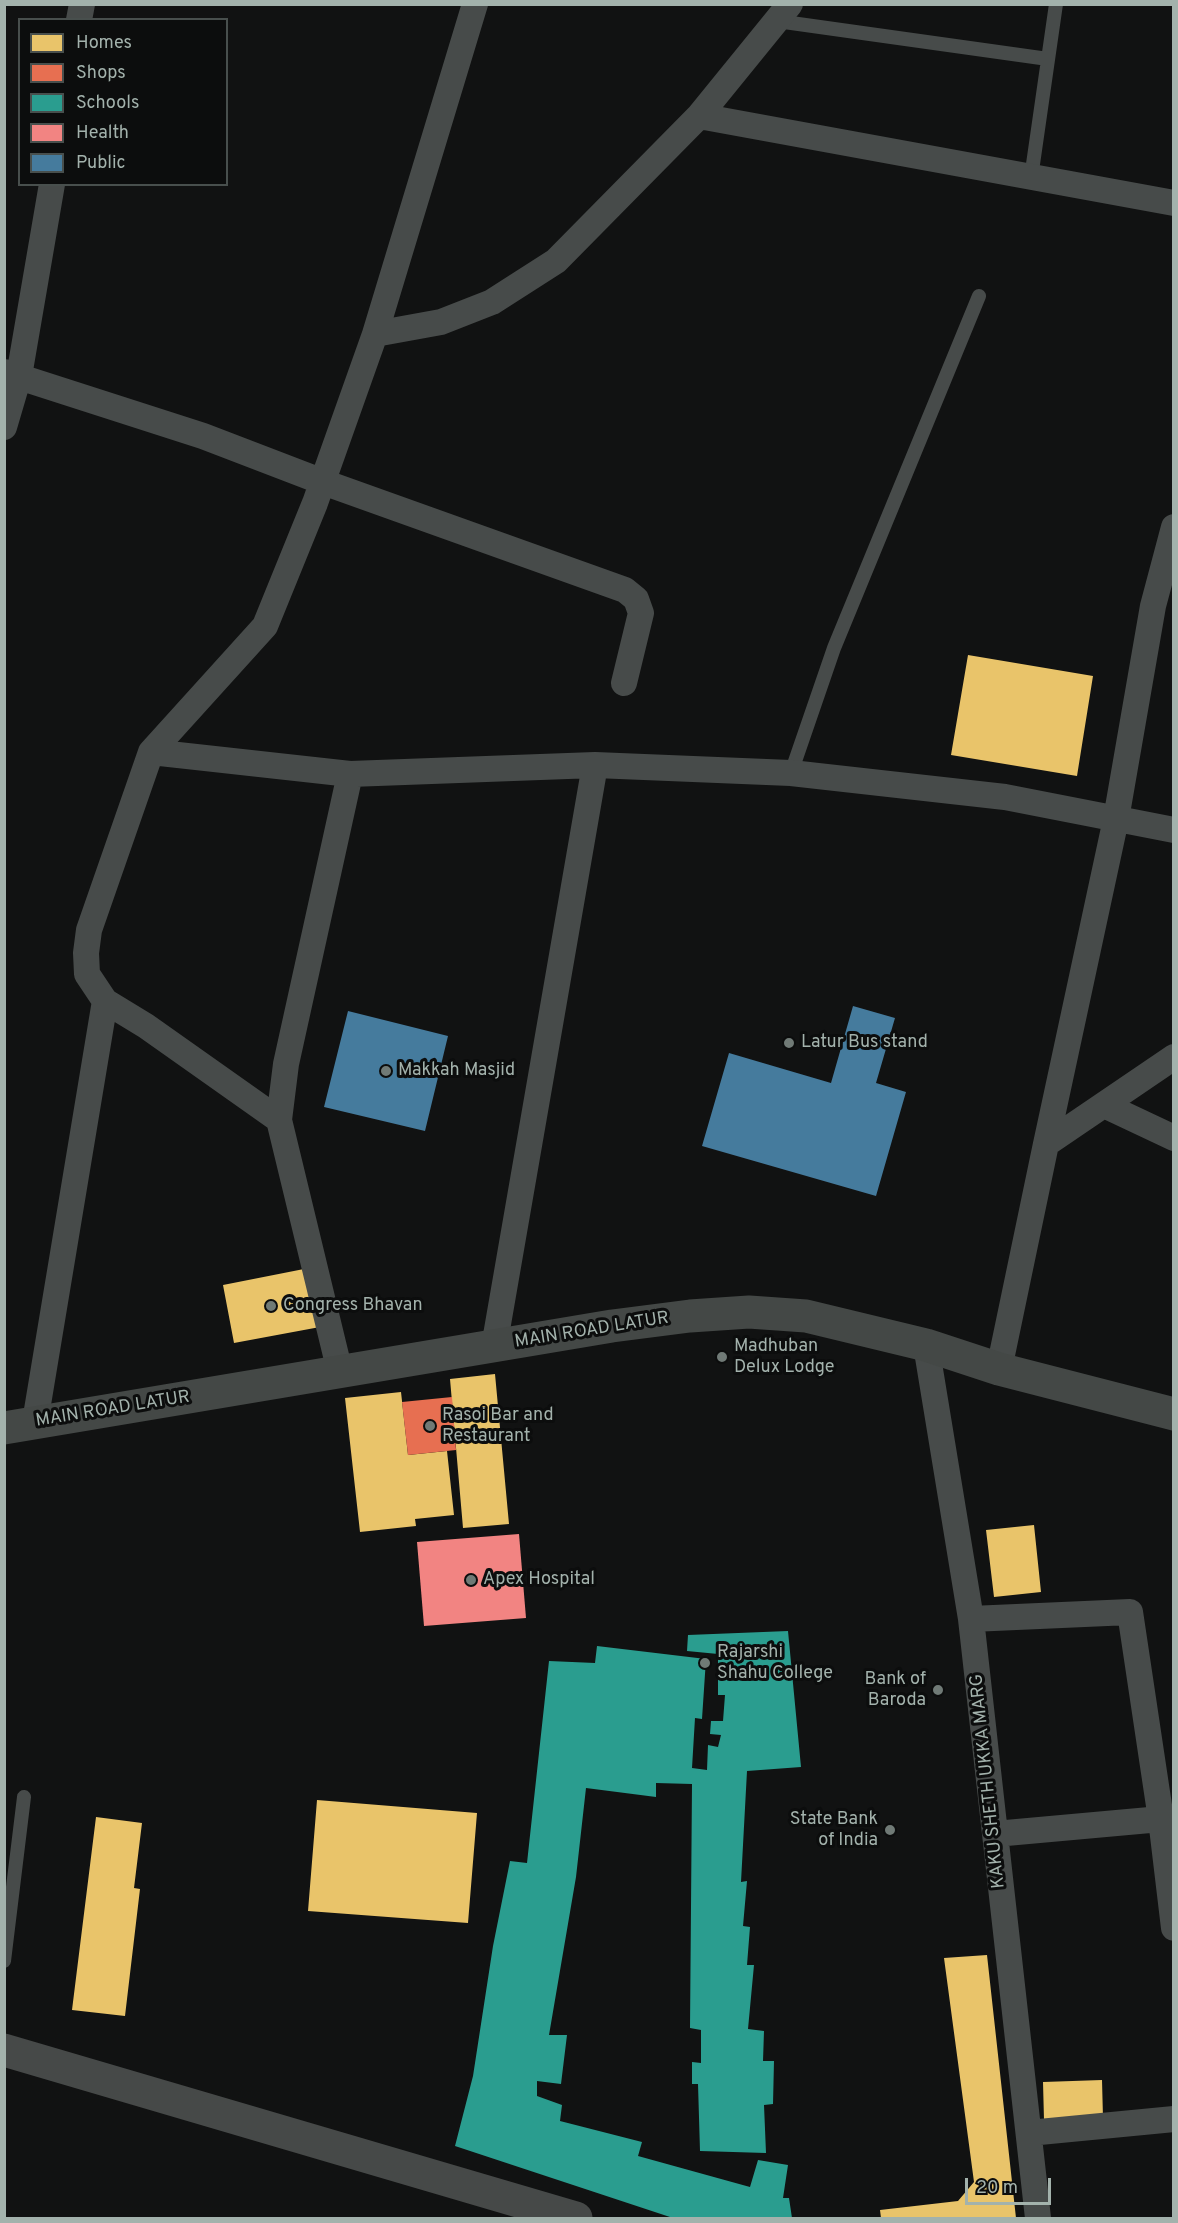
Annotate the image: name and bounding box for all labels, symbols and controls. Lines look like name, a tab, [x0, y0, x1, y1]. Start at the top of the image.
legend	[18, 18, 228, 186]
text: Homes	[76, 32, 132, 55]
text: Shops	[76, 62, 126, 85]
text: Schools	[76, 92, 139, 115]
text: Health	[76, 122, 129, 145]
text: Public	[76, 152, 126, 175]
place label: Latur Bus stand	[801, 1032, 928, 1054]
marker: Latur Bus stand	[782, 1036, 796, 1050]
place label: Makkah Masjid	[398, 1060, 515, 1082]
marker: Makkah Masjid	[379, 1064, 393, 1078]
place label: Congress Bhavan	[283, 1295, 423, 1317]
marker: Congress Bhavan	[264, 1299, 278, 1313]
street label: MAIN ROAD LATUR	[513, 1308, 671, 1354]
place label: Madhuban Delux Lodge	[734, 1336, 835, 1378]
marker: Madhuban Delux Lodge	[715, 1350, 729, 1364]
street label: MAIN ROAD LATUR	[34, 1387, 192, 1433]
place label: Rasoi Bar and Restaurant	[442, 1405, 553, 1448]
marker: Rasoi Bar and Restaurant	[423, 1419, 437, 1433]
place label: Apex Hospital	[483, 1569, 595, 1591]
marker: Apex Hospital	[464, 1573, 478, 1587]
place label: Rajarshi Shahu College	[717, 1642, 833, 1684]
marker: Rajarshi Shahu College	[698, 1656, 712, 1670]
place label: Bank of Baroda	[865, 1669, 926, 1712]
street label: KAKU SHETH UKKA MARG	[967, 1673, 1011, 1889]
marker: Bank of Baroda	[931, 1683, 945, 1697]
place label: State Bank of India	[790, 1809, 878, 1852]
marker: State Bank of India	[883, 1823, 897, 1837]
scale bar	[968, 2166, 1054, 2204]
text: 20 m	[976, 2177, 1018, 2200]

